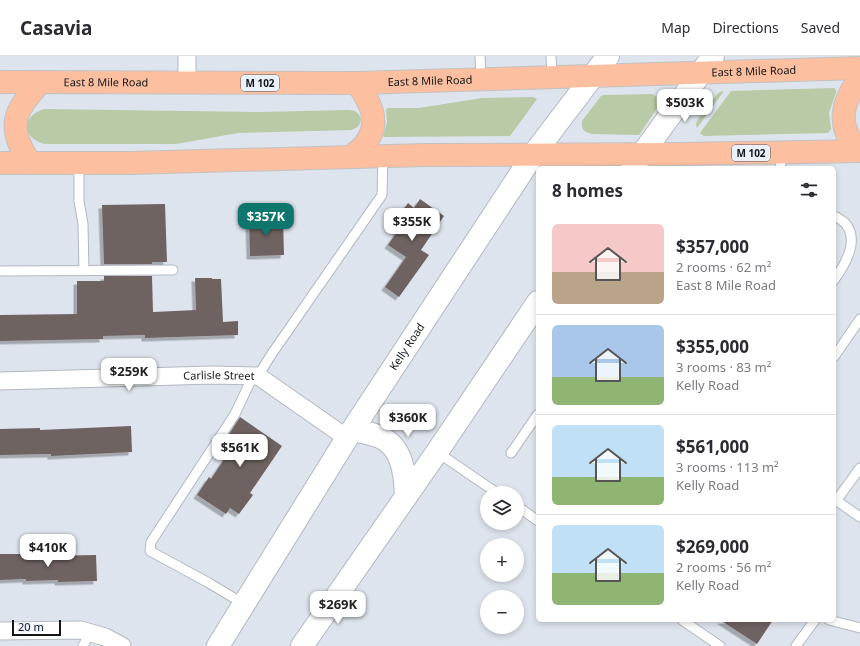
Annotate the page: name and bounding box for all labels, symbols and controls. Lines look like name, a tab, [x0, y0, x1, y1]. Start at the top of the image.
text: Casavia	[20, 15, 92, 41]
text: Map	[661, 18, 690, 37]
text: Directions	[712, 18, 779, 37]
text: Saved	[801, 18, 840, 37]
street label: East 8 Mile Road	[711, 62, 796, 79]
street label: East 8 Mile Road	[387, 72, 473, 89]
street label: East 8 Mile Road	[64, 74, 148, 89]
road number: M 102	[241, 75, 279, 91]
pin: $503K	[657, 89, 713, 123]
text: $503K	[666, 93, 704, 111]
road number: M 102	[732, 145, 770, 161]
text: 8 homes	[552, 179, 623, 202]
icon: filters	[798, 179, 820, 201]
pin: $357K	[238, 203, 294, 237]
text: $357K	[247, 207, 285, 225]
pin: $355K	[384, 208, 440, 242]
text: $355K	[393, 212, 431, 230]
text: $357,000	[676, 235, 749, 258]
icon: home	[584, 240, 632, 288]
text: 2 rooms · 62 m²	[676, 258, 771, 276]
text: East 8 Mile Road	[676, 276, 776, 294]
street label: Kelly Road	[386, 320, 428, 373]
text: $355,000	[676, 335, 749, 358]
icon: home	[584, 341, 632, 389]
pin: $259K	[101, 358, 157, 392]
text: 3 rooms · 83 m²	[676, 358, 771, 376]
text: $259K	[110, 362, 148, 380]
street label: Carlisle Street	[183, 367, 255, 383]
text: Kelly Road	[676, 376, 739, 394]
pin: $360K	[380, 404, 436, 438]
text: $360K	[389, 408, 427, 426]
pin: $561K	[212, 434, 268, 468]
text: $561,000	[676, 435, 749, 458]
text: $561K	[221, 438, 259, 456]
icon: home	[584, 441, 632, 489]
text: 3 rooms · 113 m²	[676, 458, 779, 476]
text: Kelly Road	[676, 476, 739, 494]
map controls	[480, 486, 524, 634]
button: layers	[480, 486, 524, 530]
pin: $410K	[20, 534, 76, 568]
text: $269,000	[676, 535, 749, 558]
text: $410K	[29, 538, 67, 556]
button: +	[480, 538, 524, 582]
icon: home	[584, 541, 632, 589]
text: 2 rooms · 56 m²	[676, 558, 771, 576]
text: Kelly Road	[676, 576, 739, 594]
button: −	[480, 590, 524, 634]
pin: $269K	[310, 591, 366, 625]
text: $269K	[319, 595, 357, 613]
scale bar	[12, 618, 61, 637]
text: 20 m	[18, 619, 44, 634]

